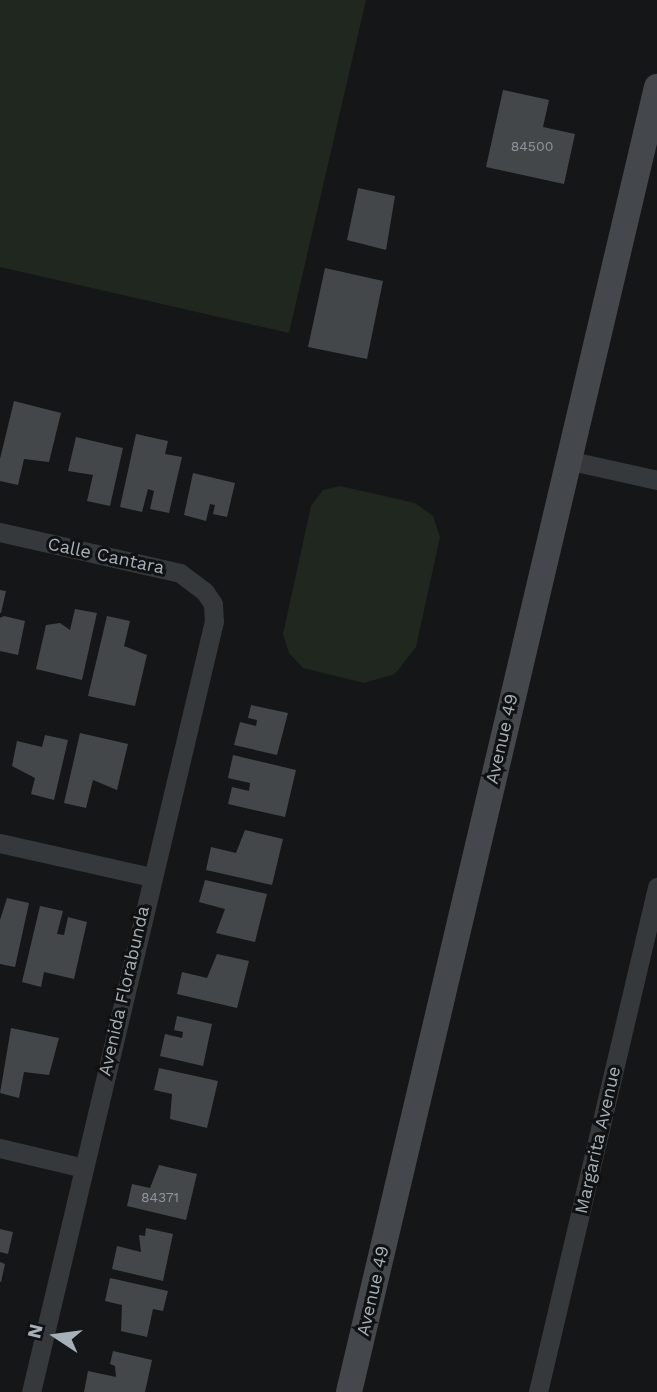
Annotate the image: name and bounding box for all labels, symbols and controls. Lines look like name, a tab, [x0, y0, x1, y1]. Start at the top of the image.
house number: 84500	[511, 138, 553, 154]
street label: Calle Cantara	[46, 533, 166, 579]
street label: Avenue 49	[481, 692, 523, 786]
street label: Avenida Florabunda	[94, 904, 154, 1078]
street label: Margarita Avenue	[570, 1064, 626, 1216]
house number: 84371	[141, 1189, 179, 1205]
street label: Avenue 49	[352, 1244, 394, 1338]
north arrow	[21, 1301, 91, 1371]
text: N	[22, 1322, 48, 1341]

